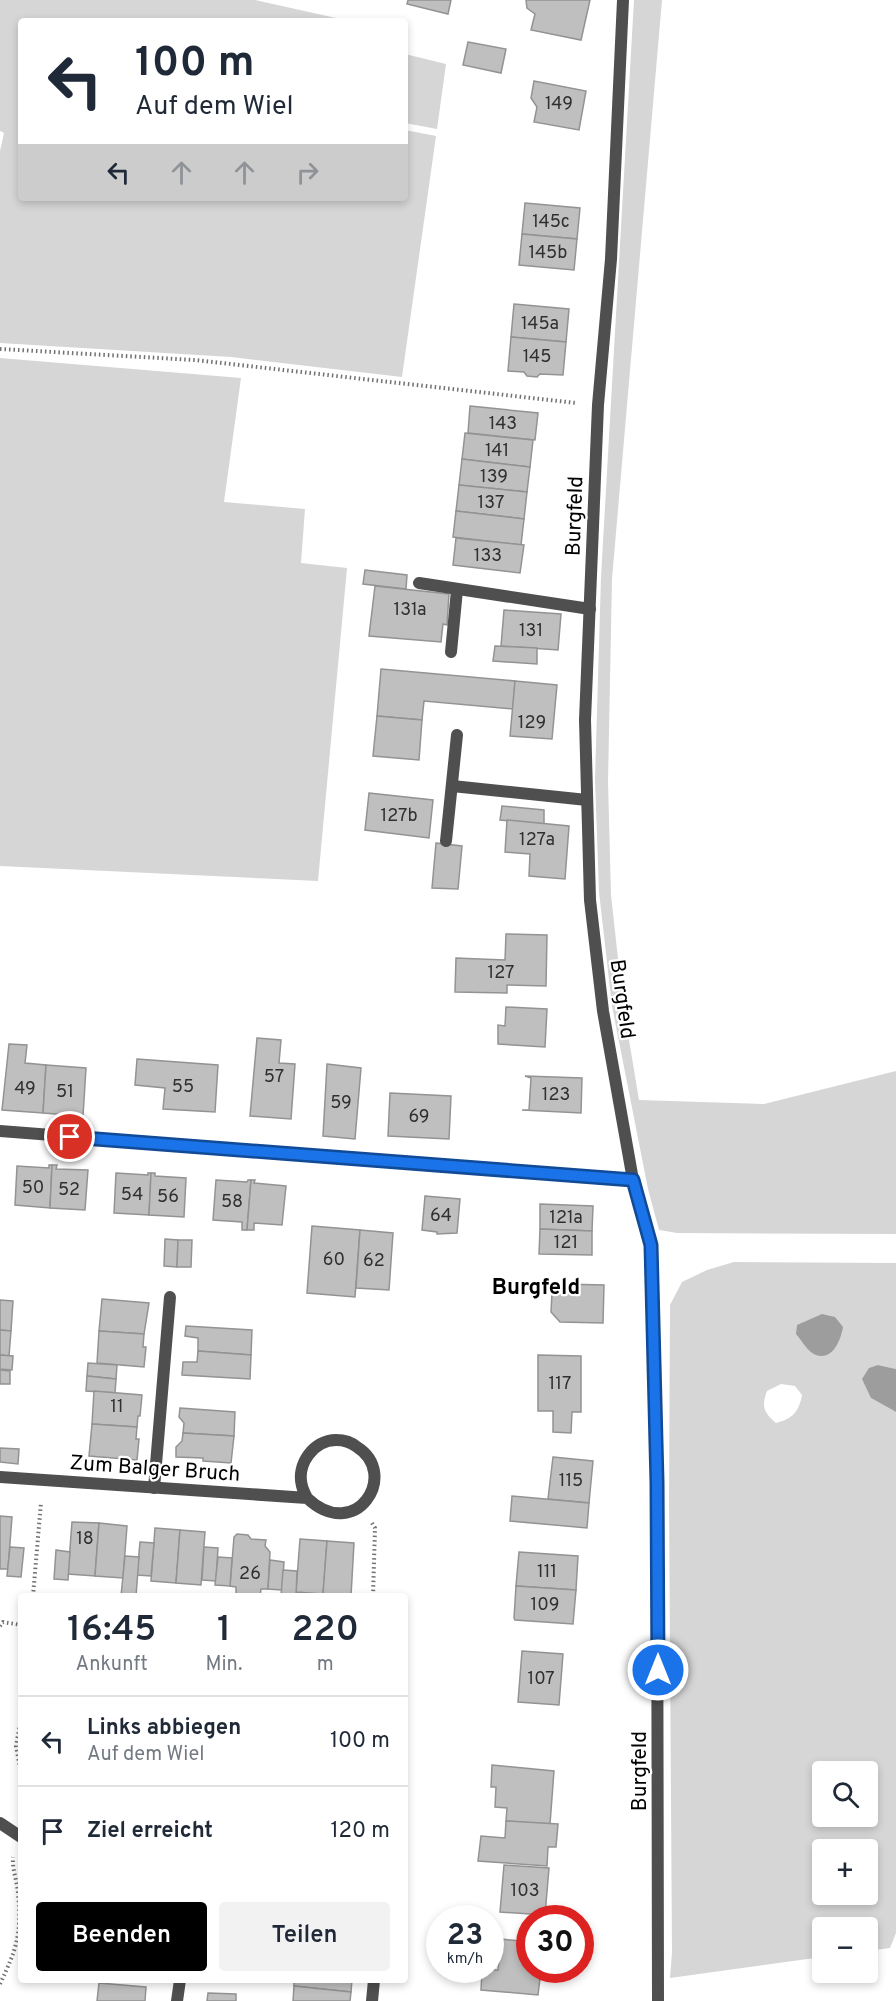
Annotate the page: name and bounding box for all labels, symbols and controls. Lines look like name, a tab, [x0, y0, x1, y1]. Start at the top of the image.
text: 100 m	[135, 38, 254, 91]
icon: left	[36, 42, 114, 120]
text: Auf dem Wiel	[135, 90, 294, 124]
house number: 149	[545, 93, 573, 116]
icon: left	[102, 156, 135, 189]
icon: ahead	[165, 156, 198, 189]
icon: ahead	[228, 156, 261, 189]
icon: right	[291, 156, 324, 189]
house number: 145c	[532, 211, 570, 234]
house number: 145b	[529, 242, 567, 265]
house number: 145a	[521, 313, 559, 336]
house number: 145	[523, 346, 551, 369]
house number: 143	[489, 413, 517, 436]
house number: 141	[485, 440, 509, 463]
house number: 139	[480, 466, 508, 489]
street label: Burgfeld	[561, 475, 590, 557]
house number: 137	[478, 492, 504, 515]
house number: 133	[474, 545, 502, 568]
house number: 131a	[393, 599, 427, 622]
house number: 131	[519, 620, 543, 643]
house number: 129	[518, 712, 546, 735]
house number: 127b	[380, 805, 418, 828]
house number: 127a	[519, 829, 555, 852]
street label: Burgfeld	[603, 958, 640, 1041]
house number: 127	[488, 962, 514, 985]
house number: 57	[264, 1066, 284, 1089]
house number: 55	[172, 1076, 194, 1099]
house number: 49	[14, 1078, 36, 1101]
house number: 51	[56, 1081, 74, 1104]
house number: 123	[542, 1084, 570, 1107]
house number: 59	[330, 1092, 352, 1115]
house number: 69	[409, 1106, 429, 1129]
pin	[44, 1111, 95, 1162]
icon: arrive	[53, 1120, 86, 1153]
house number: 50	[22, 1177, 44, 1200]
house number: 52	[58, 1179, 80, 1202]
house number: 54	[121, 1184, 143, 1207]
house number: 56	[157, 1186, 179, 1209]
house number: 58	[221, 1191, 243, 1214]
house number: 64	[430, 1205, 452, 1228]
house number: 121a	[549, 1207, 583, 1230]
house number: 121	[554, 1232, 578, 1255]
house number: 60	[323, 1249, 345, 1272]
house number: 62	[363, 1250, 385, 1273]
district label: Burgfeld	[492, 1275, 580, 1302]
house number: 117	[549, 1373, 571, 1396]
house number: 11	[110, 1396, 124, 1419]
street label: Zum Balger Bruch	[69, 1450, 241, 1489]
house number: 115	[559, 1470, 583, 1493]
house number: 18	[76, 1528, 94, 1551]
house number: 111	[537, 1561, 557, 1584]
house number: 26	[239, 1563, 261, 1586]
house number: 109	[530, 1594, 560, 1617]
text: 16:45	[67, 1608, 156, 1654]
text: 1	[217, 1608, 231, 1654]
text: 220	[291, 1608, 359, 1654]
position arrow	[626, 1638, 690, 1702]
text: Ankunft	[76, 1652, 148, 1678]
text: Min.	[205, 1652, 243, 1678]
text: m	[317, 1652, 334, 1678]
house number: 107	[527, 1668, 555, 1691]
text: Links abbiegen	[87, 1715, 241, 1742]
icon: left	[36, 1725, 69, 1758]
text: 100 m	[330, 1728, 390, 1755]
street label: Burgfeld	[627, 1731, 654, 1811]
text: Auf dem Wiel	[87, 1742, 204, 1768]
map controls	[812, 1761, 878, 1983]
button: search	[812, 1761, 878, 1827]
icon: arrive	[36, 1815, 69, 1848]
text: Ziel erreicht	[87, 1818, 213, 1845]
text: 120 m	[330, 1818, 390, 1845]
button: +	[812, 1839, 878, 1905]
house number: 103	[510, 1880, 540, 1903]
button: Beenden	[36, 1902, 207, 1971]
button: Teilen	[219, 1902, 390, 1971]
speed limit sign: 30	[516, 1905, 594, 1983]
button: −	[812, 1917, 878, 1983]
text: 23	[447, 1918, 483, 1955]
text: km/h	[447, 1950, 483, 1969]

